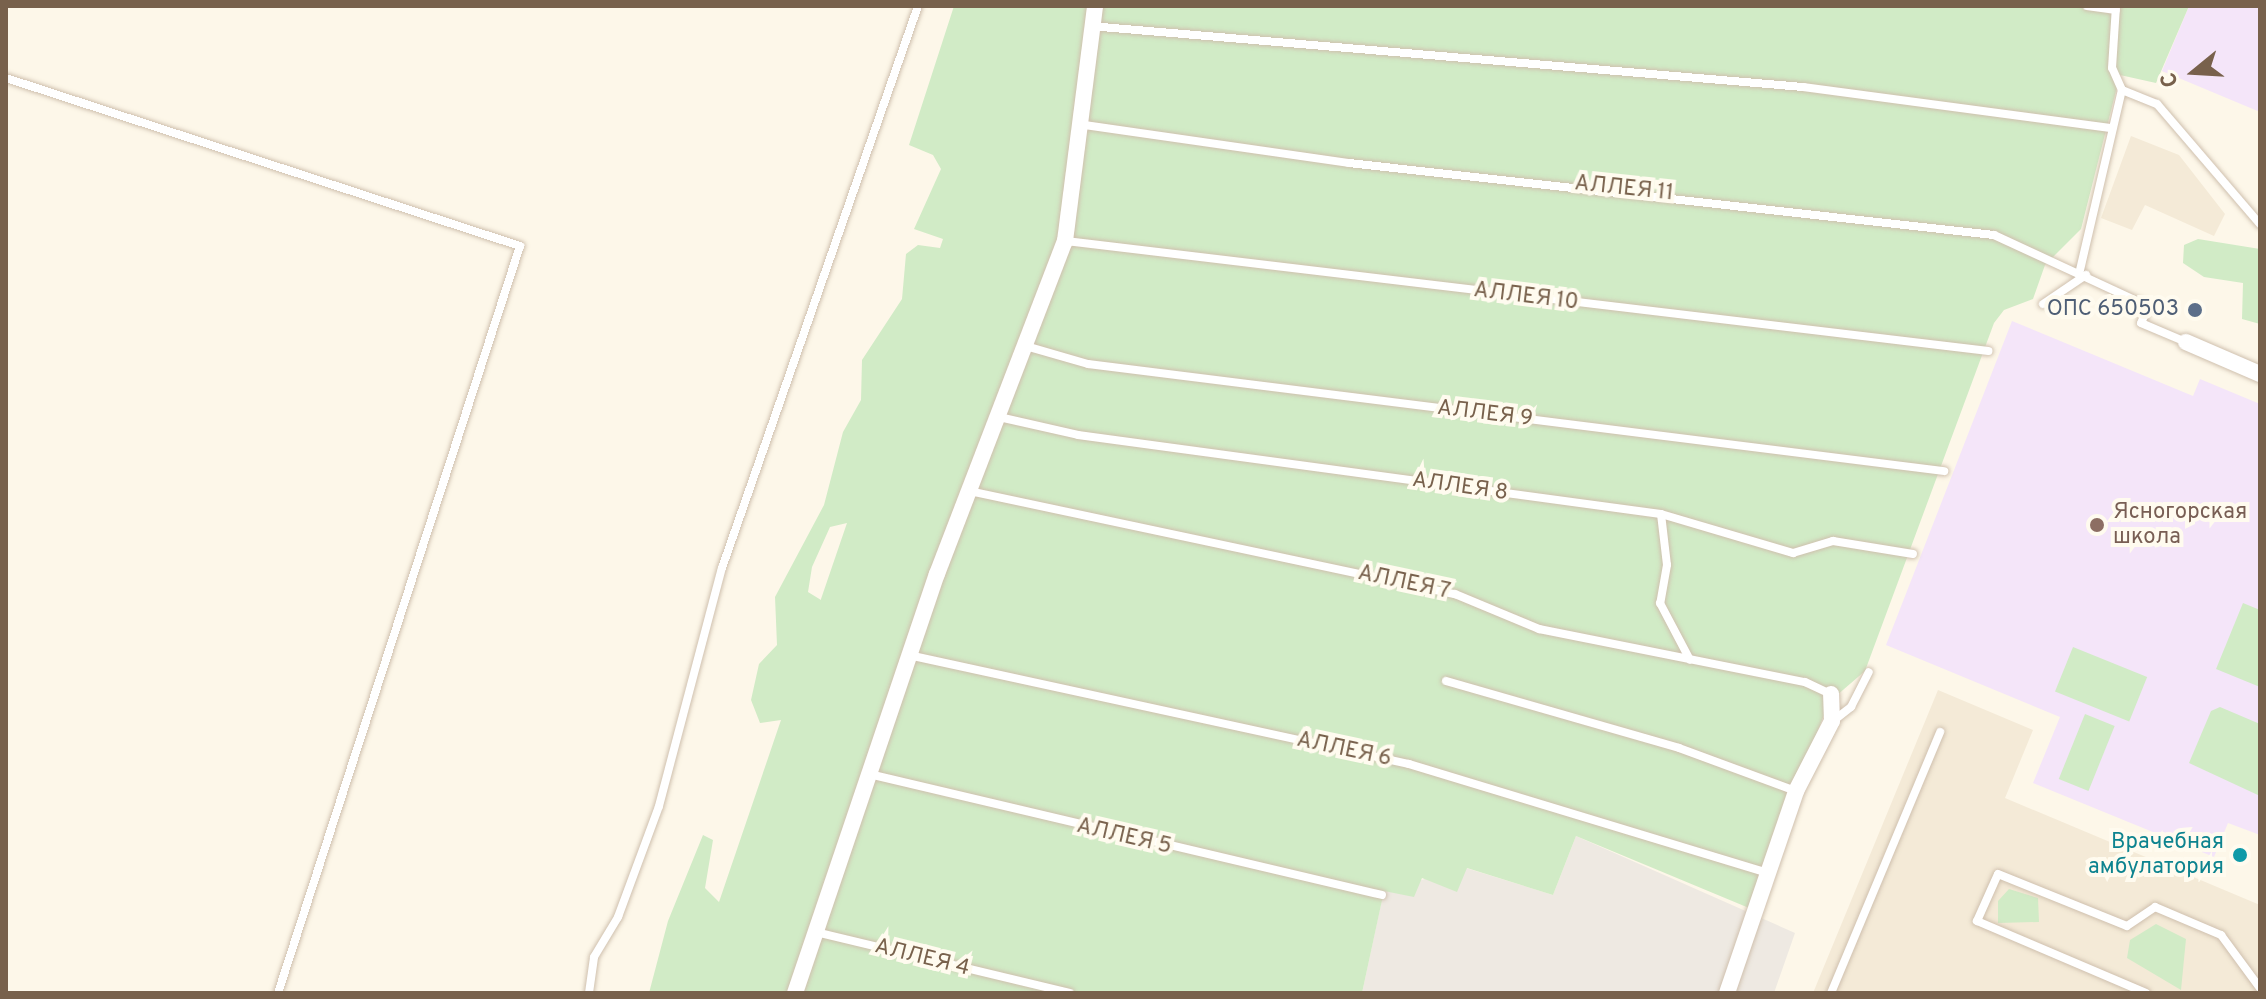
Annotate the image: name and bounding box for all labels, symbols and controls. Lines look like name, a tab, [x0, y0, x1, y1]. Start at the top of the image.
north arrow	[2154, 32, 2234, 112]
text: С	[2156, 69, 2186, 90]
street label: АЛЛЕЯ 11	[1573, 171, 1675, 207]
street label: АЛЛЕЯ 10	[1472, 277, 1580, 317]
place label: ОПС 650503	[2047, 297, 2179, 323]
marker: ОПС 650503	[2186, 301, 2204, 319]
street label: АЛЛЕЯ 9	[1436, 395, 1534, 433]
street label: АЛЛЕЯ 8	[1410, 467, 1510, 507]
place label: Ясногорская школа	[2113, 499, 2247, 550]
marker: Ясногорская школа	[2088, 516, 2106, 534]
street label: АЛЛЕЯ 7	[1355, 560, 1453, 606]
street label: АЛЛЕЯ 6	[1294, 727, 1394, 773]
street label: АЛЛЕЯ 5	[1074, 813, 1174, 861]
place label: Врачебная амбулатория	[2088, 829, 2224, 880]
marker: Врачебная амбулатория	[2231, 846, 2249, 864]
street label: АЛЛЕЯ 4	[872, 933, 972, 983]

